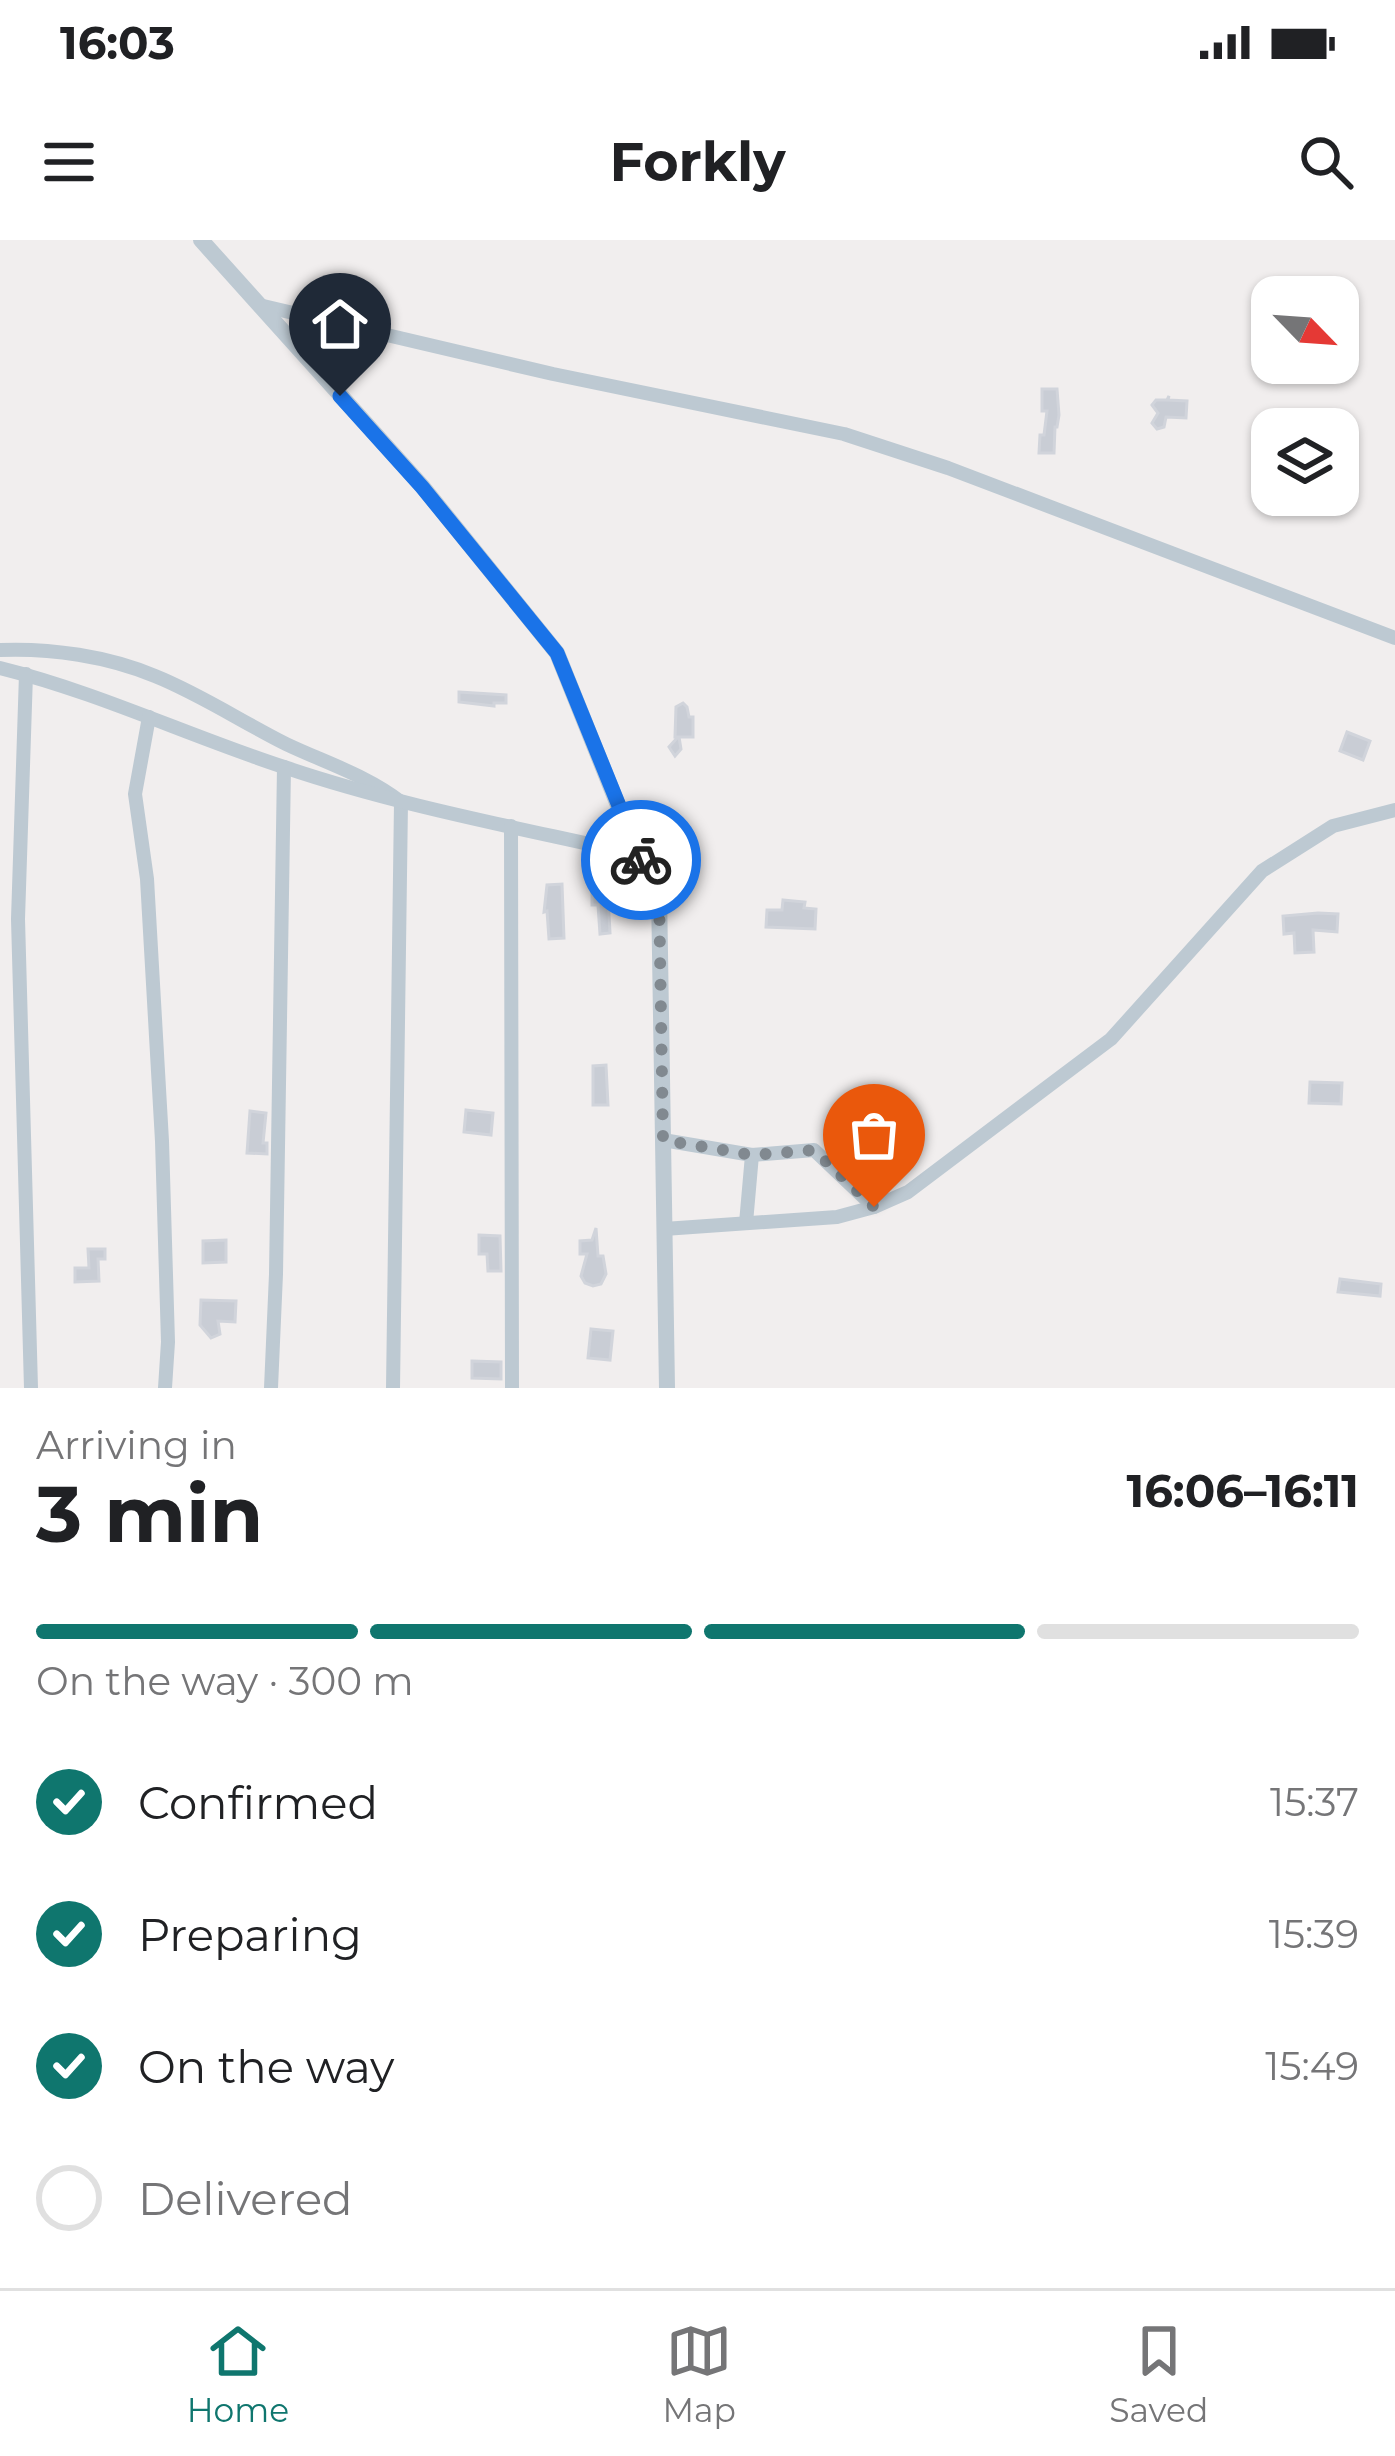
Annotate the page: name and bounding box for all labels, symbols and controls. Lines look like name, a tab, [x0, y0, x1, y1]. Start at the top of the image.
text: 16:03	[60, 15, 175, 70]
icon: menu	[36, 129, 102, 195]
text: Forkly	[609, 129, 786, 195]
icon: search	[1293, 129, 1359, 195]
pin	[289, 273, 391, 396]
north arrow	[1251, 276, 1359, 384]
map controls	[1251, 276, 1359, 516]
icon: home	[307, 291, 373, 357]
button: layers	[1251, 408, 1359, 516]
courier	[581, 800, 701, 920]
icon: bike	[608, 827, 674, 893]
pin	[823, 1084, 925, 1207]
icon: bag	[841, 1102, 907, 1168]
text: Arriving in	[36, 1421, 237, 1469]
text: 16:06–16:11	[1127, 1463, 1359, 1518]
text: 3 min	[36, 1466, 263, 1562]
text: On the way · 300 m	[36, 1657, 414, 1705]
icon: check	[36, 1769, 102, 1835]
text: Confirmed	[138, 1775, 378, 1830]
text: 15:37	[1270, 1778, 1359, 1826]
icon: check	[36, 1901, 102, 1967]
text: Preparing	[138, 1907, 362, 1962]
text: 15:39	[1269, 1910, 1359, 1958]
icon: check	[36, 2033, 102, 2099]
text: On the way	[138, 2039, 394, 2094]
text: 15:49	[1265, 2042, 1359, 2090]
text: Delivered	[138, 2171, 353, 2226]
tab: Home	[187, 2318, 289, 2430]
tab: Map	[662, 2318, 736, 2430]
tab: Saved	[1109, 2318, 1208, 2430]

